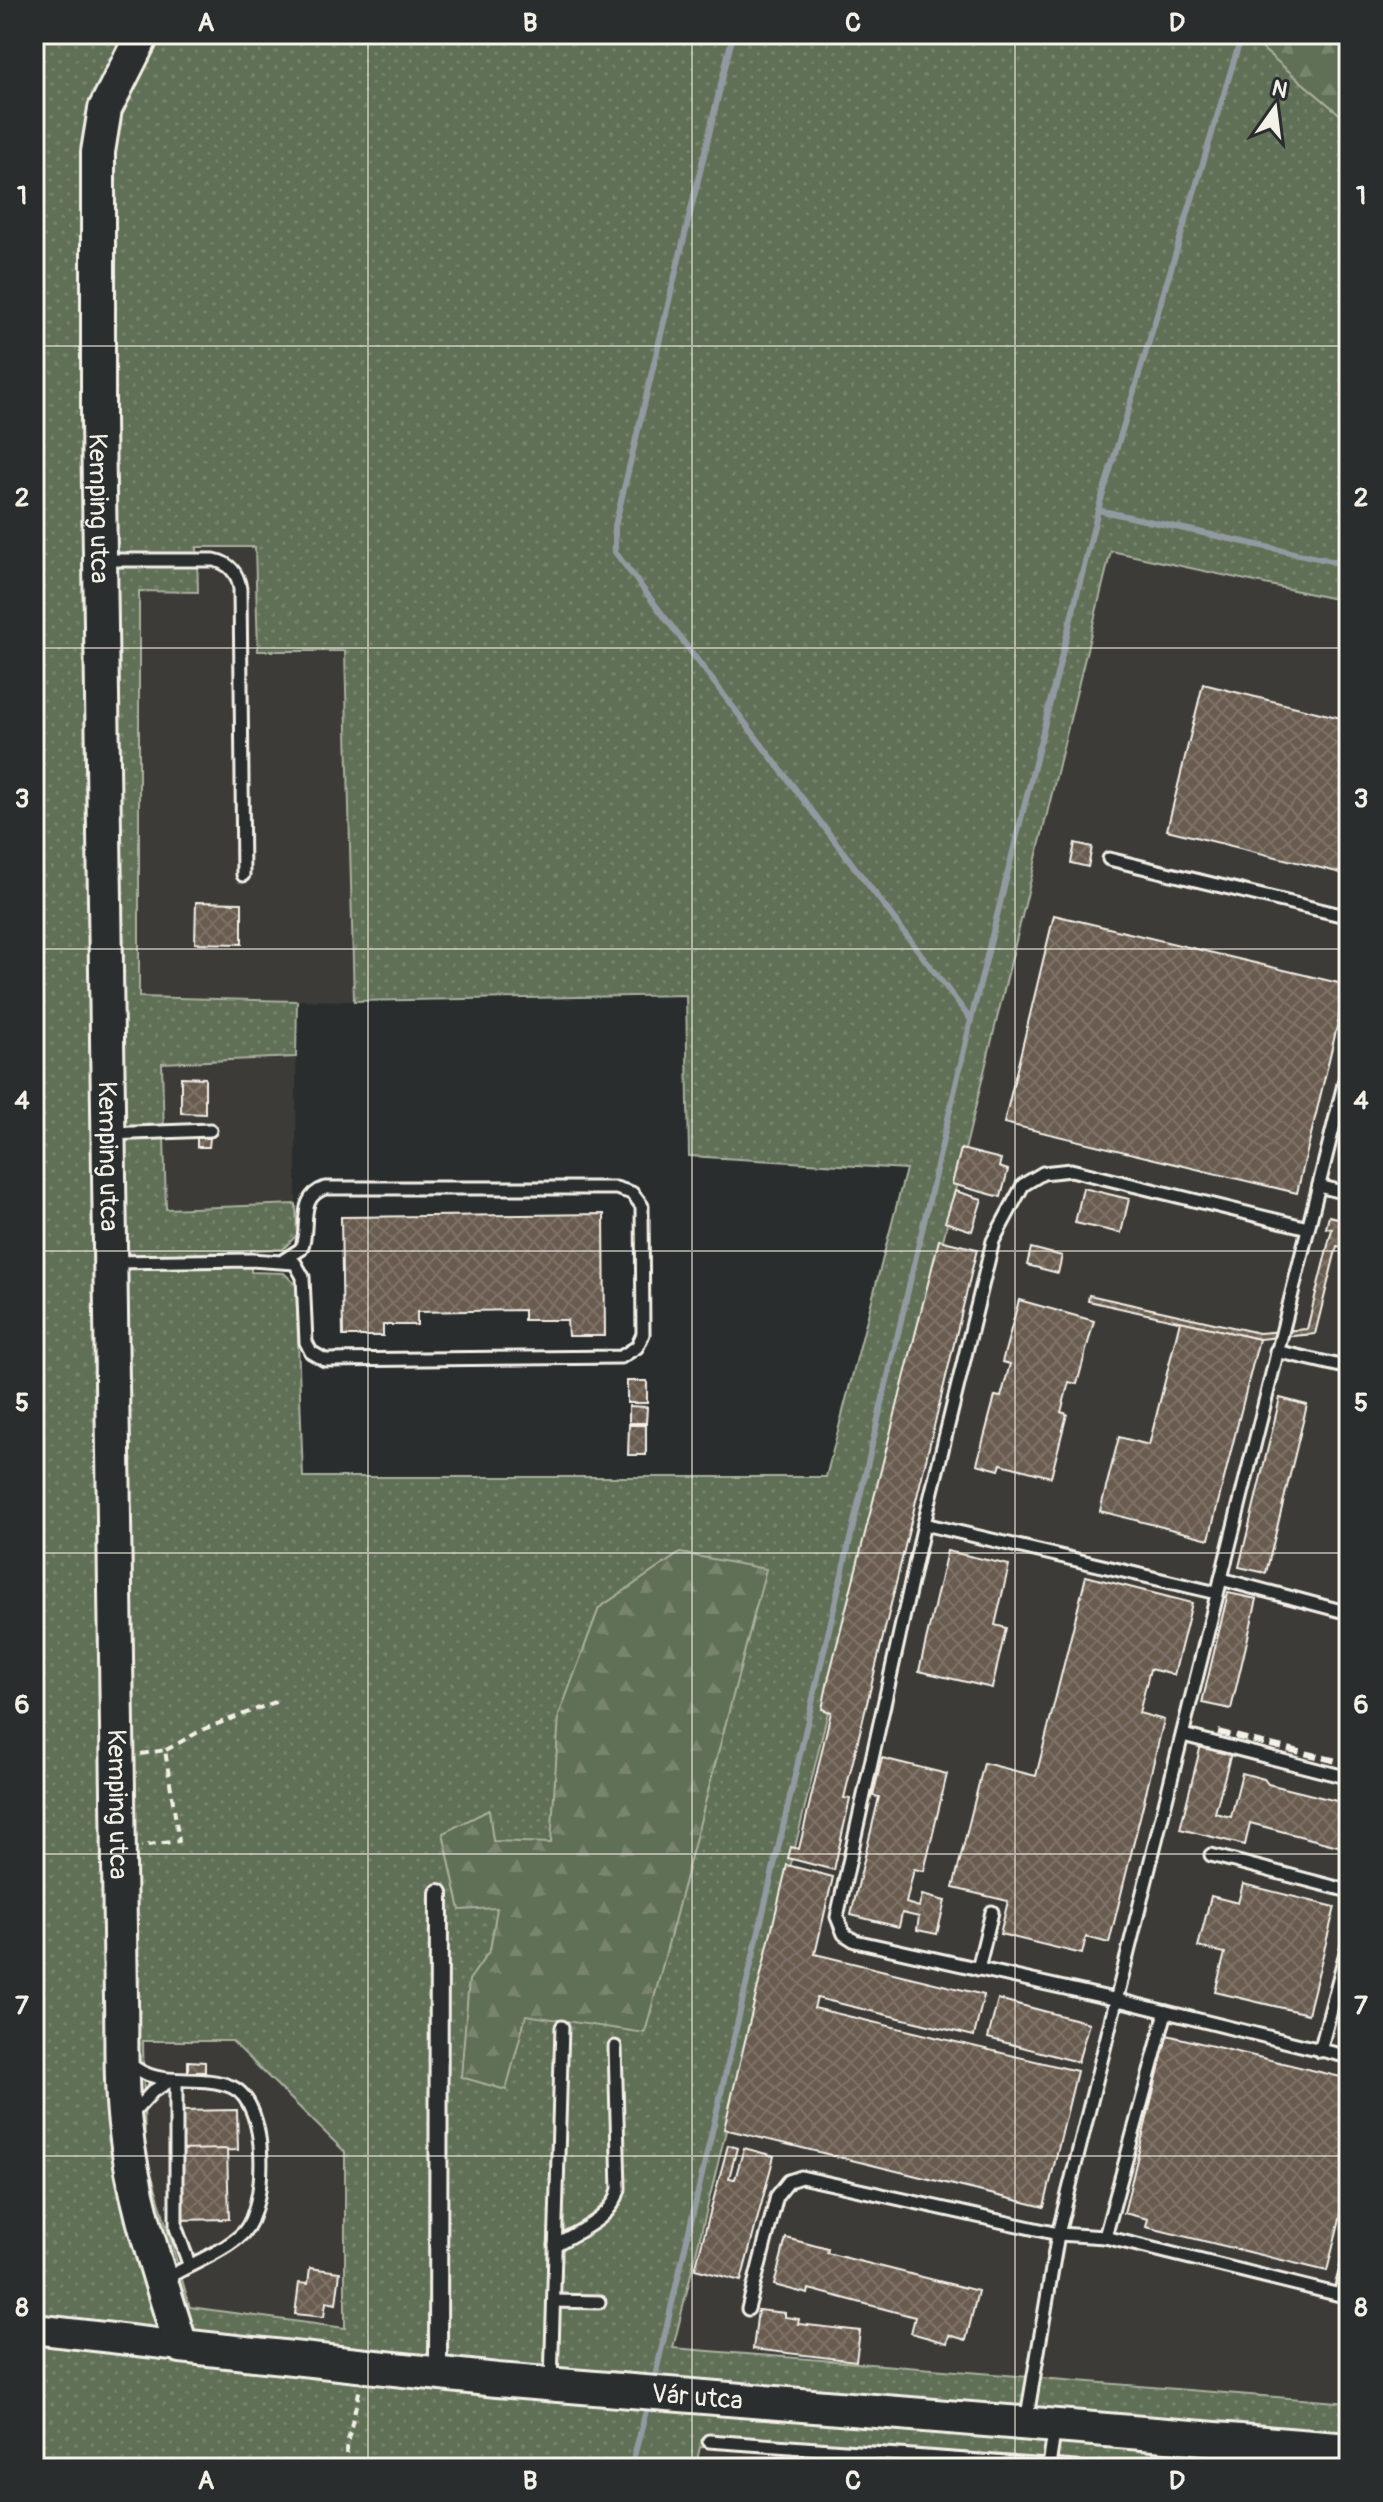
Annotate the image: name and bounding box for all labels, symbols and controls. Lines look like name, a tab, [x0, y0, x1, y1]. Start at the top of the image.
text: A	[198, 7, 215, 39]
text: B	[523, 7, 537, 39]
text: C	[845, 7, 861, 39]
text: D	[1169, 7, 1185, 39]
north arrow	[1235, 68, 1315, 148]
text: N	[1269, 74, 1290, 105]
text: 1	[17, 180, 27, 212]
text: 1	[1356, 180, 1366, 212]
street label: Kemping utca	[81, 433, 115, 584]
text: 2	[15, 482, 29, 514]
text: 2	[1354, 482, 1368, 514]
text: 3	[15, 783, 29, 815]
text: 3	[1354, 783, 1368, 815]
street label: Kemping utca	[91, 1081, 125, 1232]
text: 4	[14, 1085, 30, 1117]
text: 4	[1353, 1085, 1369, 1117]
text: 5	[15, 1387, 29, 1419]
text: 5	[1354, 1387, 1368, 1419]
text: 6	[14, 1689, 30, 1721]
text: 6	[1353, 1689, 1369, 1721]
street label: Kemping utca	[100, 1729, 134, 1880]
text: 7	[15, 1990, 29, 2022]
text: 7	[1354, 1990, 1368, 2022]
text: 8	[15, 2292, 29, 2324]
text: 8	[1354, 2292, 1368, 2324]
street label: Vár utca	[650, 2378, 744, 2417]
text: A	[198, 2465, 215, 2497]
text: B	[523, 2465, 537, 2497]
text: C	[845, 2465, 861, 2497]
text: D	[1169, 2465, 1185, 2497]

